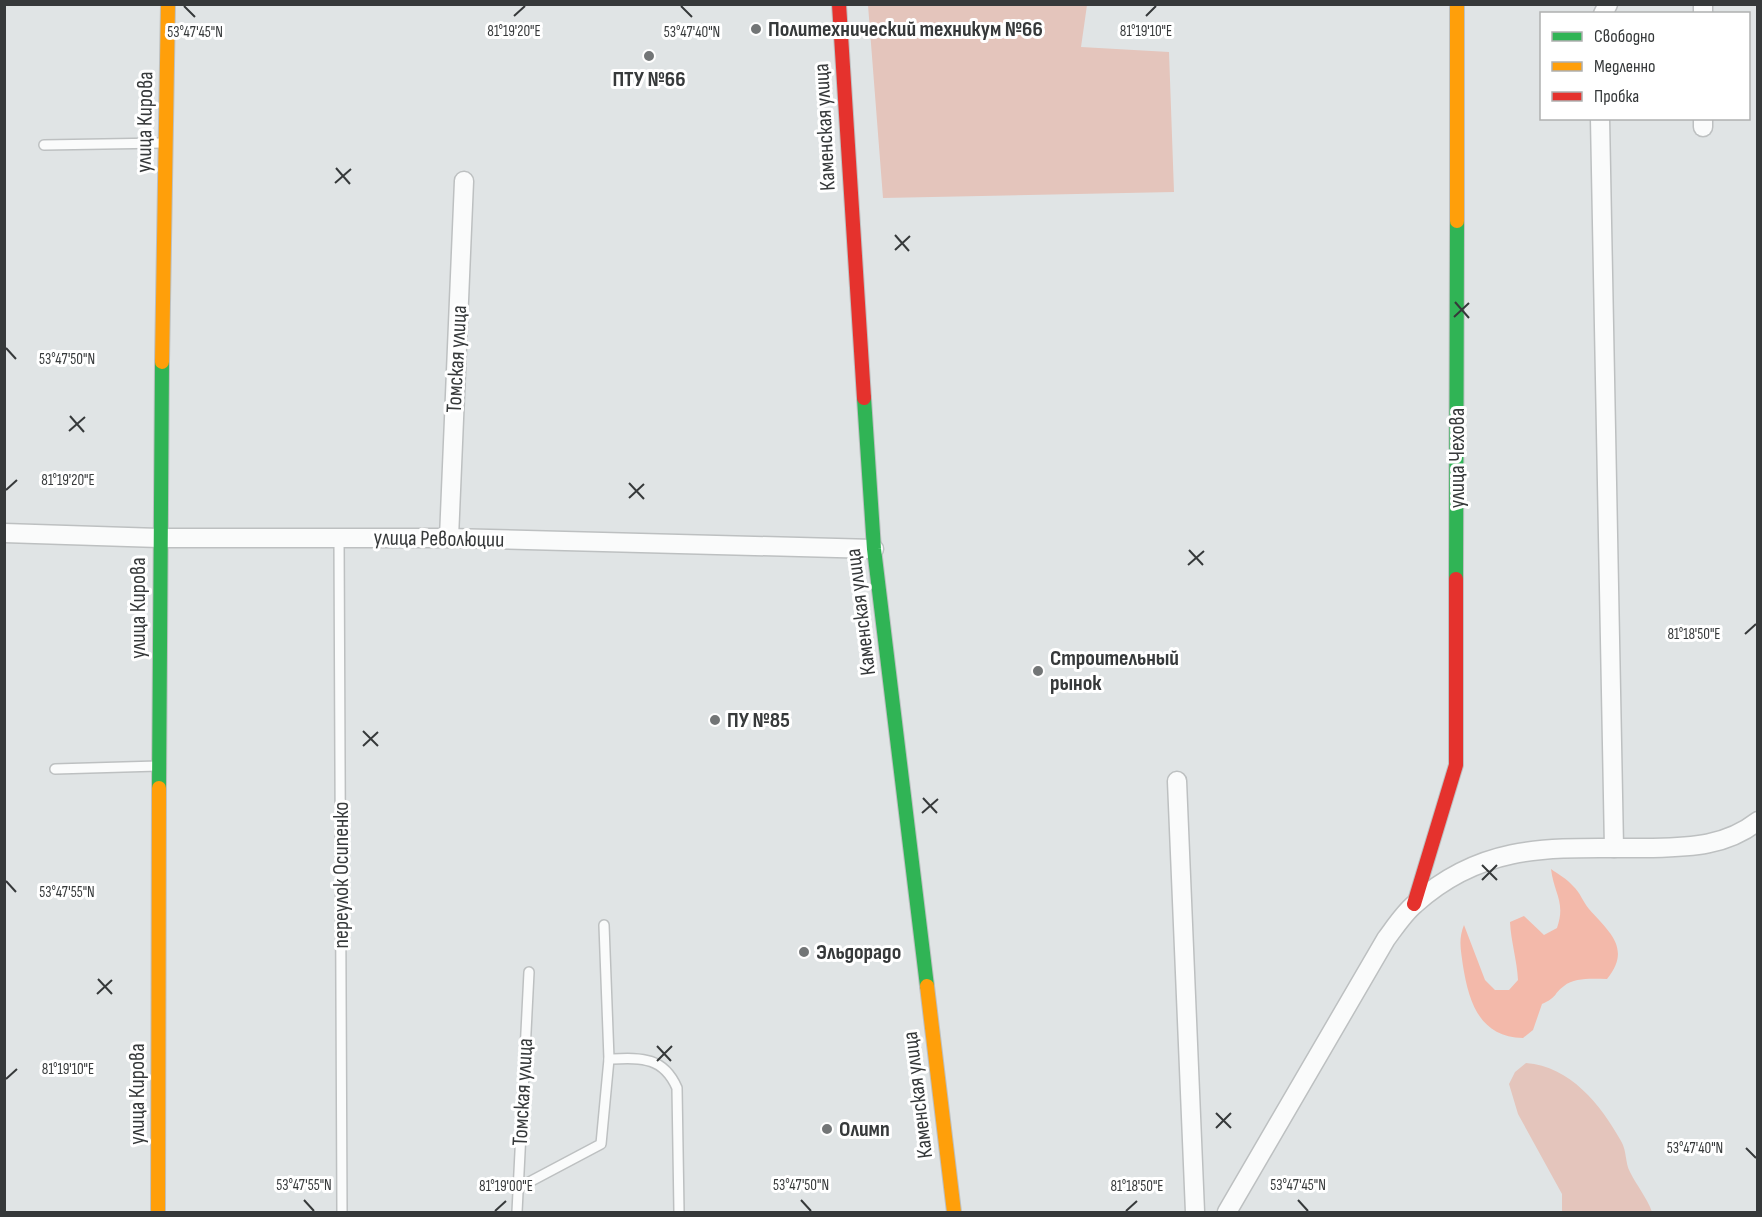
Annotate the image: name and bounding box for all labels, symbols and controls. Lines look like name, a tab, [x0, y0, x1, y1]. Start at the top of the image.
legend	[1540, 12, 1750, 120]
place label: Политехнический техникум №66	[768, 16, 1043, 43]
text: 81°19'20"E	[487, 22, 541, 41]
marker: Политехнический техникум №66	[749, 22, 763, 36]
text: 81°19'10"E	[1120, 22, 1172, 41]
text: 53°47'45"N	[167, 23, 223, 42]
text: 53°47'40"N	[664, 23, 720, 42]
text: Свободно	[1594, 26, 1655, 47]
marker: ПТУ №66	[642, 49, 656, 63]
text: Медленно	[1594, 56, 1656, 77]
street label: Каменская улица	[808, 63, 842, 191]
place label: ПТУ №66	[612, 66, 686, 93]
street label: улица Кирова	[131, 71, 159, 173]
text: Пробка	[1594, 86, 1639, 107]
street label: Томская улица	[441, 304, 473, 414]
text: 53°47'50"N	[39, 350, 95, 369]
street label: улица Чехова	[1444, 408, 1471, 508]
text: 81°19'20"E	[41, 471, 95, 490]
street label: улица Революции	[373, 524, 505, 554]
street label: Каменская улица	[840, 547, 882, 677]
street label: улица Кирова	[125, 557, 152, 659]
text: 81°18'50"E	[1668, 625, 1720, 644]
place label: Строительный рынок	[1050, 645, 1179, 697]
marker: Строительный рынок	[1031, 664, 1045, 678]
place label: ПУ №85	[727, 707, 790, 734]
marker: ПУ №85	[708, 713, 722, 727]
street label: переулок Осипенко	[328, 802, 355, 948]
text: 53°47'55"N	[39, 883, 95, 902]
place label: Эльдорадо	[816, 939, 901, 966]
marker: Эльдорадо	[797, 945, 811, 959]
street label: Каменская улица	[897, 1030, 939, 1160]
street label: Томская улица	[507, 1037, 539, 1147]
street label: улица Кирова	[124, 1043, 151, 1145]
text: 81°19'10"E	[42, 1060, 94, 1079]
place label: Олимп	[839, 1116, 890, 1143]
marker: Олимп	[820, 1122, 834, 1136]
text: 53°47'40"N	[1667, 1139, 1723, 1158]
text: 53°47'55"N	[276, 1176, 332, 1195]
text: 53°47'50"N	[773, 1176, 829, 1195]
text: 53°47'45"N	[1270, 1176, 1326, 1195]
text: 81°19'00"E	[479, 1177, 533, 1196]
text: 81°18'50"E	[1111, 1177, 1163, 1196]

